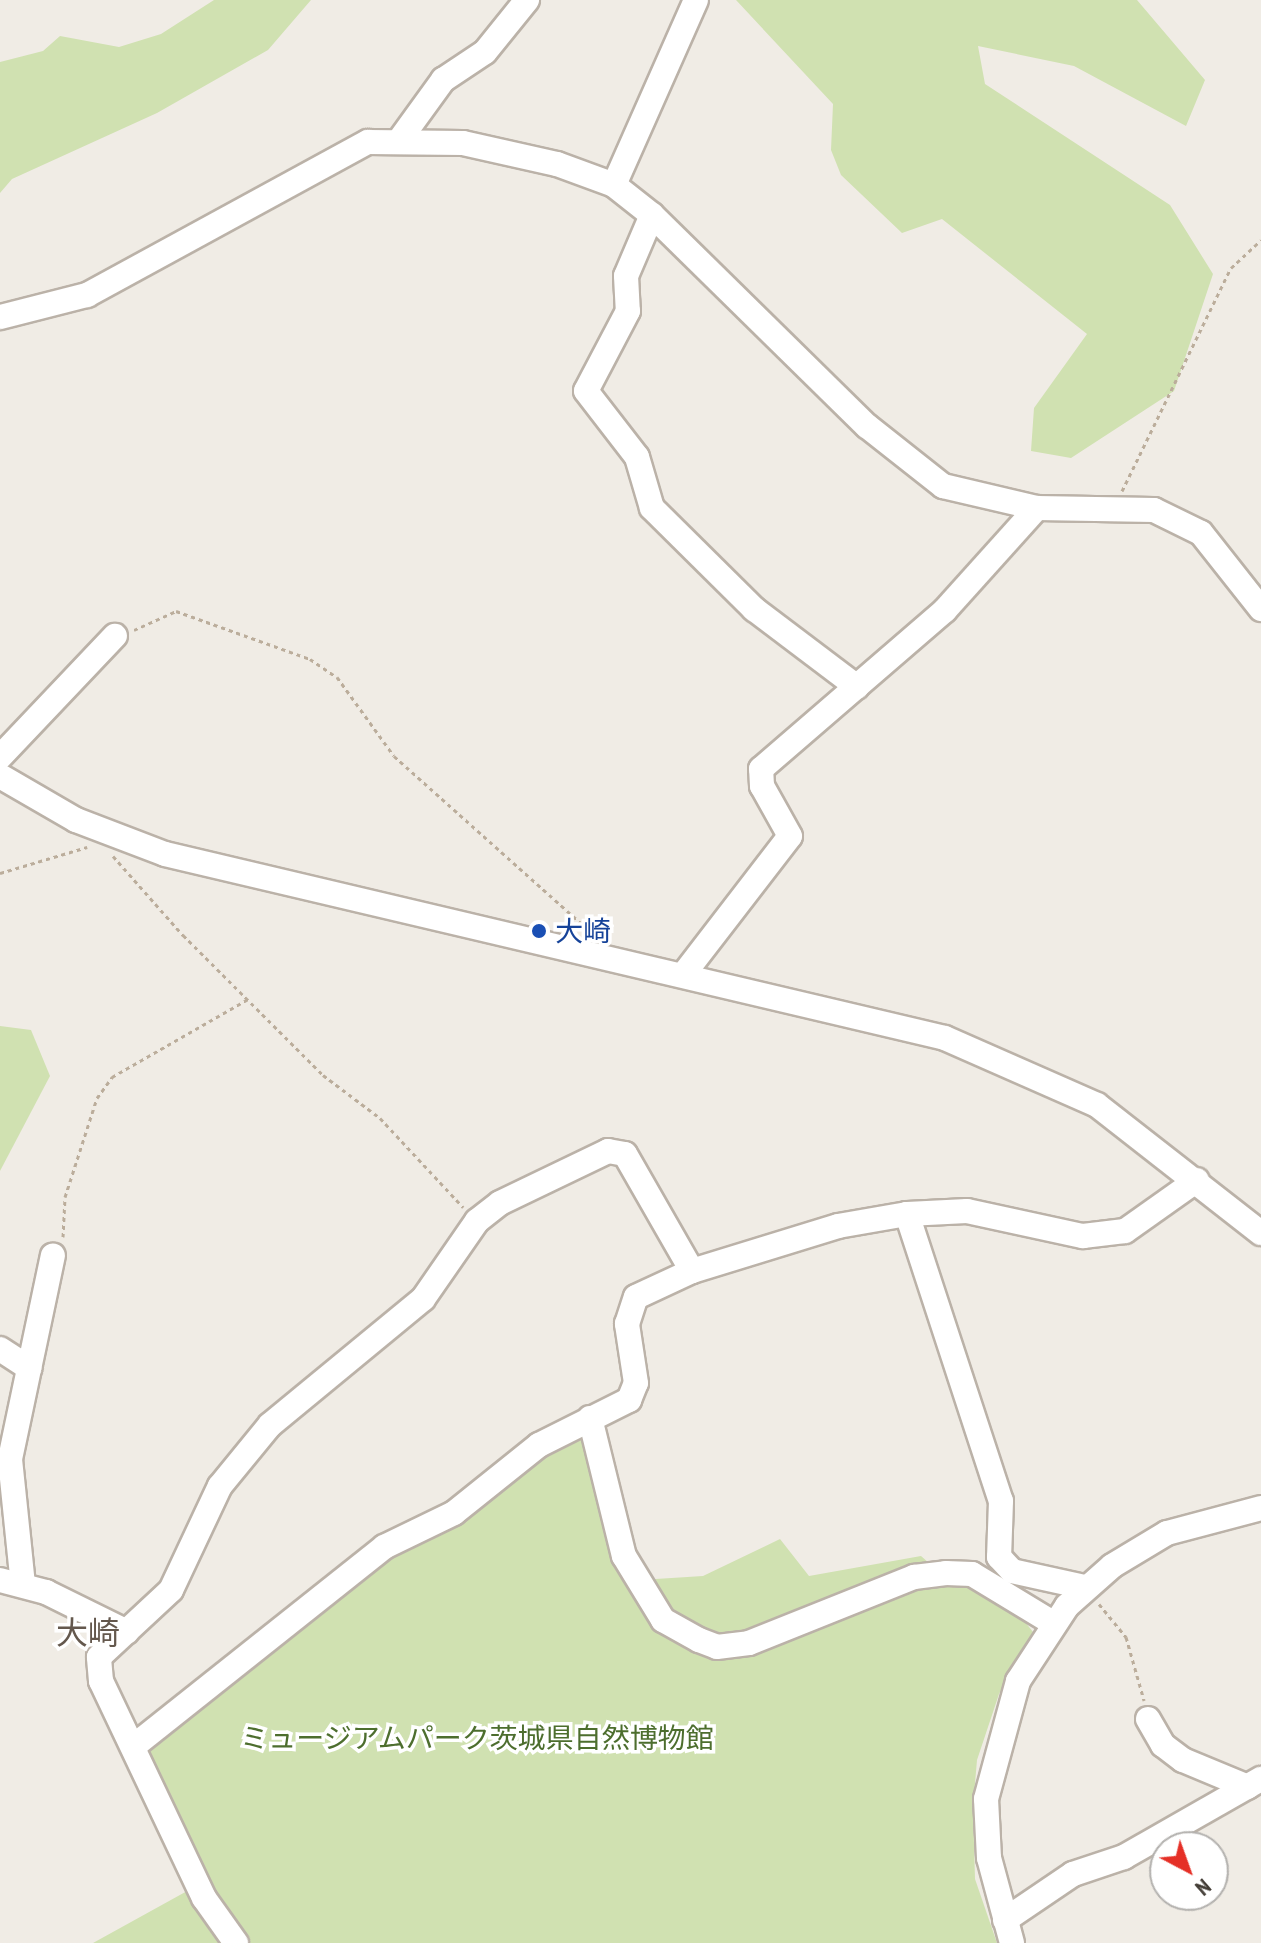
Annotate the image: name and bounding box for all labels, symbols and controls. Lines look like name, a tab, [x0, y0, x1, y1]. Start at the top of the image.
place label: 大崎	[555, 914, 611, 948]
marker: 大崎	[530, 922, 548, 940]
district label: 大崎	[56, 1613, 120, 1651]
park label: ミュージアムパーク茨城県自然博物館	[239, 1721, 715, 1755]
north arrow	[1149, 1831, 1229, 1911]
text: N	[1190, 1873, 1217, 1902]

